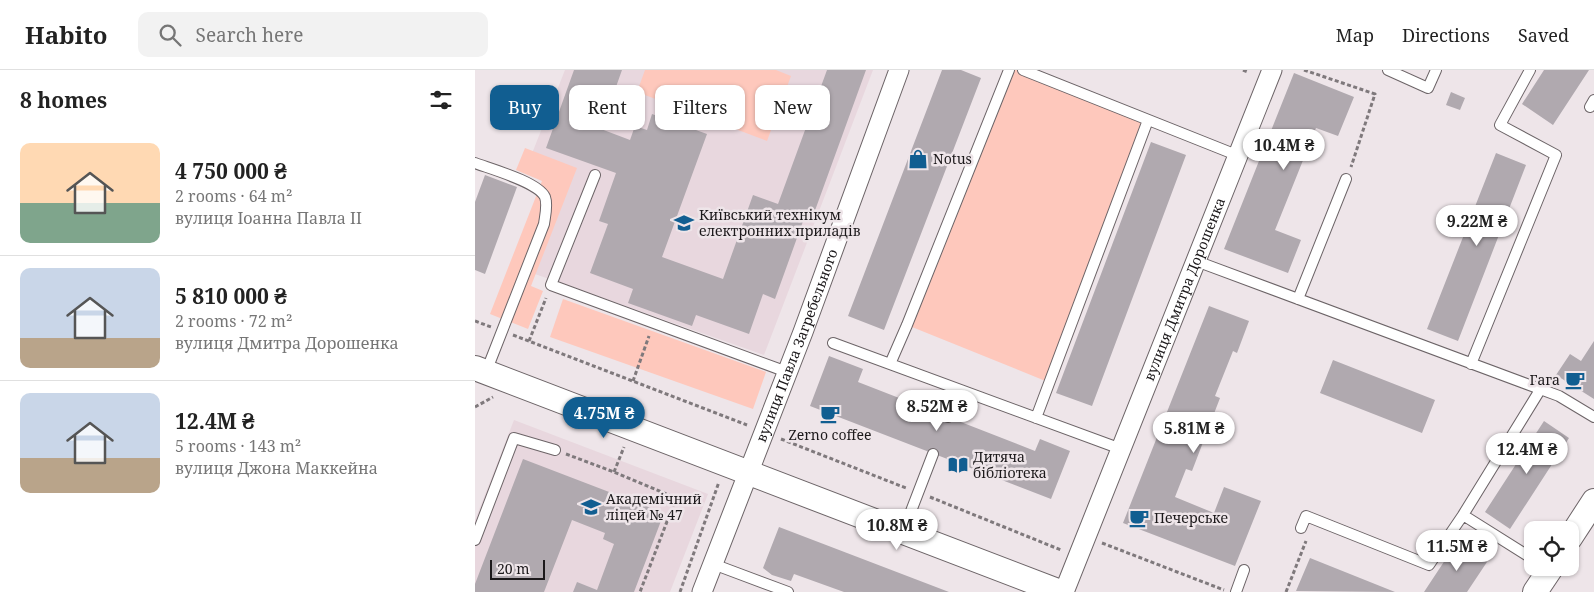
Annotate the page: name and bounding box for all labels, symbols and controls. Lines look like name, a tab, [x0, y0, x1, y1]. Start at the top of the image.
search box	[138, 12, 488, 57]
text: Habito	[25, 18, 108, 51]
icon: search	[156, 21, 184, 49]
text: Search here	[196, 22, 303, 48]
text: Map	[1336, 23, 1374, 47]
text: Directions	[1402, 23, 1490, 47]
text: Saved	[1518, 23, 1569, 47]
chip: Buy	[490, 85, 559, 130]
chip: Rent	[569, 85, 645, 130]
chip: Filters	[655, 85, 745, 130]
chip: New	[755, 85, 830, 130]
text: 8 homes	[20, 86, 107, 114]
icon: filters	[427, 86, 455, 114]
pin: 10.4M ₴	[1238, 128, 1330, 171]
text: 10.4M ₴	[1254, 134, 1314, 156]
shop icon: Notus	[907, 148, 929, 170]
place label: Notus	[933, 149, 972, 168]
text: 4 750 000 ₴	[175, 157, 287, 185]
icon: home	[60, 163, 120, 223]
text: 2 rooms · 64 m²	[175, 185, 292, 207]
street label: вулиця Дмитра Дорошенка	[1139, 194, 1229, 383]
pin: 9.22M ₴	[1431, 204, 1523, 247]
place label: Київський технікум електронних приладів	[699, 205, 861, 240]
text: вулиця Іоанна Павла II	[175, 207, 362, 229]
text: 9.22M ₴	[1447, 210, 1507, 232]
school or university icon: Київський технікум електронних приладів	[673, 212, 695, 234]
street label: вулиця Павла Загребельного	[751, 246, 842, 445]
text: 5 810 000 ₴	[175, 282, 287, 310]
icon: home	[60, 288, 120, 348]
text: 2 rooms · 72 m²	[175, 310, 292, 332]
text: вулиця Дмитра Дорошенка	[175, 332, 399, 354]
cafe icon: Гага	[1564, 369, 1586, 391]
place label: Гага	[1529, 370, 1560, 389]
pin: 8.52M ₴	[891, 390, 983, 432]
text: 8.52M ₴	[907, 395, 967, 417]
pin: 4.75M ₴	[558, 396, 650, 439]
text: 4.75M ₴	[574, 402, 634, 424]
cafe icon: Zerno coffee	[819, 403, 841, 425]
text: 12.4M ₴	[175, 407, 254, 435]
pin: 5.81M ₴	[1148, 412, 1240, 454]
icon: home	[60, 413, 120, 473]
text: 5.81M ₴	[1164, 417, 1224, 439]
place label: Zerno coffee	[789, 425, 871, 444]
pin: 12.4M ₴	[1481, 432, 1573, 475]
text: 5 rooms · 143 m²	[175, 435, 301, 457]
text: 12.4M ₴	[1497, 438, 1557, 460]
place label: Дитяча бібліотека	[973, 447, 1047, 482]
library icon: Дитяча бібліотека	[947, 454, 969, 476]
text: вулиця Джона Маккейна	[175, 457, 378, 479]
place label: Академічний ліцей № 47	[606, 489, 702, 524]
school or university icon: Академічний ліцей № 47	[580, 496, 602, 518]
cafe icon: Печерське	[1128, 507, 1150, 529]
pin: 10.8M ₴	[851, 508, 943, 551]
place label: Печерське	[1154, 508, 1228, 527]
text: 10.8M ₴	[867, 514, 927, 536]
map controls	[1524, 521, 1579, 576]
button: locate	[1524, 521, 1579, 576]
pin: 11.5M ₴	[1411, 530, 1503, 572]
text: 11.5M ₴	[1427, 535, 1487, 557]
scale bar	[490, 557, 545, 580]
text: 20 m	[497, 559, 530, 578]

